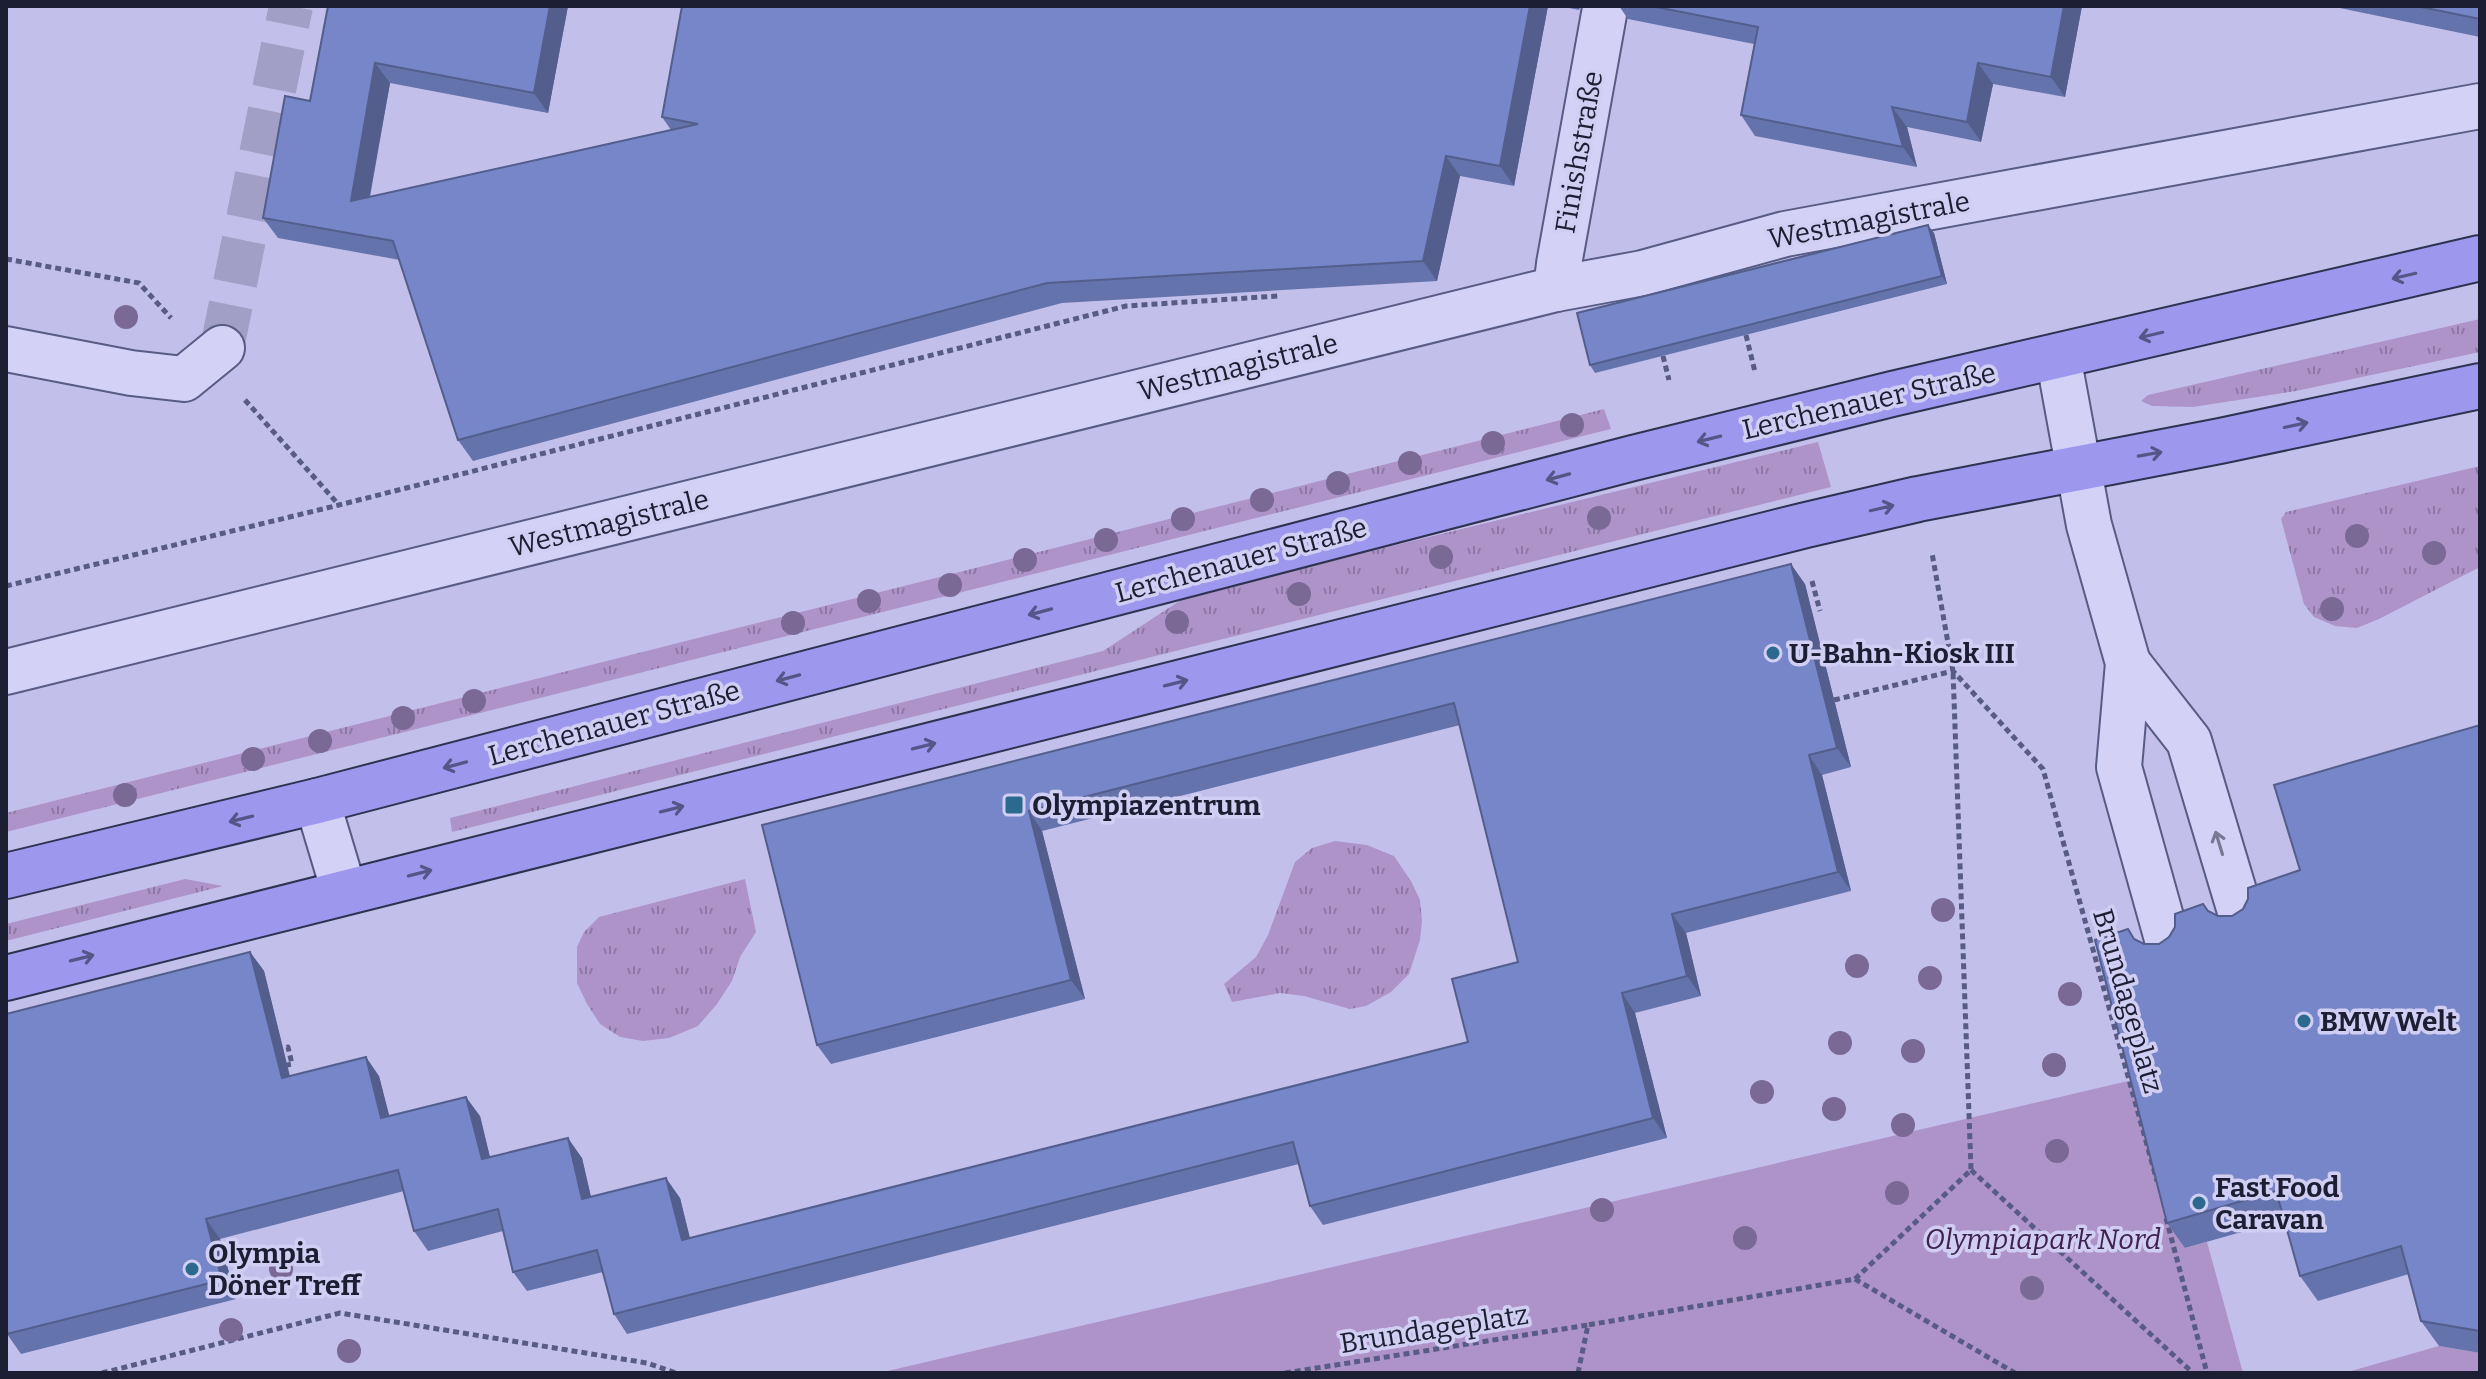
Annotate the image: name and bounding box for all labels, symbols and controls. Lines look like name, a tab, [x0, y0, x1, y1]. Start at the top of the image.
street label: Finishstraße	[1549, 68, 1609, 236]
street label: Westmagistrale	[1765, 184, 1973, 256]
one-way arrow	[2392, 269, 2417, 284]
street label: Westmagistrale	[1135, 326, 1341, 408]
one-way arrow	[2138, 328, 2164, 343]
street label: Lerchenauer Straße	[1739, 356, 1999, 446]
one-way arrow	[2283, 417, 2308, 432]
one-way arrow	[1697, 432, 1723, 447]
one-way arrow	[2137, 445, 2162, 460]
one-way arrow	[1545, 471, 1571, 486]
street label: Westmagistrale	[506, 482, 712, 564]
one-way arrow	[1868, 499, 1894, 514]
street label: Lerchenauer Straße	[1112, 511, 1370, 609]
one-way arrow	[1027, 606, 1053, 621]
place label: U-Bahn-Kiosk III	[1789, 637, 2015, 670]
marker: U-Bahn-Kiosk III	[1764, 644, 1782, 662]
one-way arrow	[776, 671, 802, 686]
street label: Lerchenauer Straße	[485, 674, 743, 772]
one-way arrow	[1163, 675, 1189, 690]
one-way arrow	[911, 738, 936, 753]
one-way arrow	[443, 758, 469, 773]
place label: Olympiazentrum	[1032, 789, 1261, 822]
marker: Olympiazentrum	[1003, 794, 1025, 816]
one-way arrow	[658, 801, 684, 816]
one-way arrow	[229, 812, 255, 827]
one-way arrow	[2211, 831, 2226, 856]
one-way arrow	[406, 864, 432, 879]
street label: Brundageplatz	[2086, 905, 2170, 1097]
one-way arrow	[68, 950, 94, 965]
place label: BMW Welt	[2320, 1005, 2457, 1038]
marker: BMW Welt	[2295, 1012, 2313, 1030]
place label: Fast Food Caravan	[2215, 1171, 2339, 1236]
marker: Fast Food Caravan	[2190, 1194, 2208, 1212]
park label: Olympiapark Nord	[1925, 1223, 2161, 1256]
place label: Olympia Döner Treff	[208, 1237, 362, 1302]
marker: Olympia Döner Treff	[183, 1260, 201, 1278]
street label: Brundageplatz	[1337, 1298, 1531, 1360]

